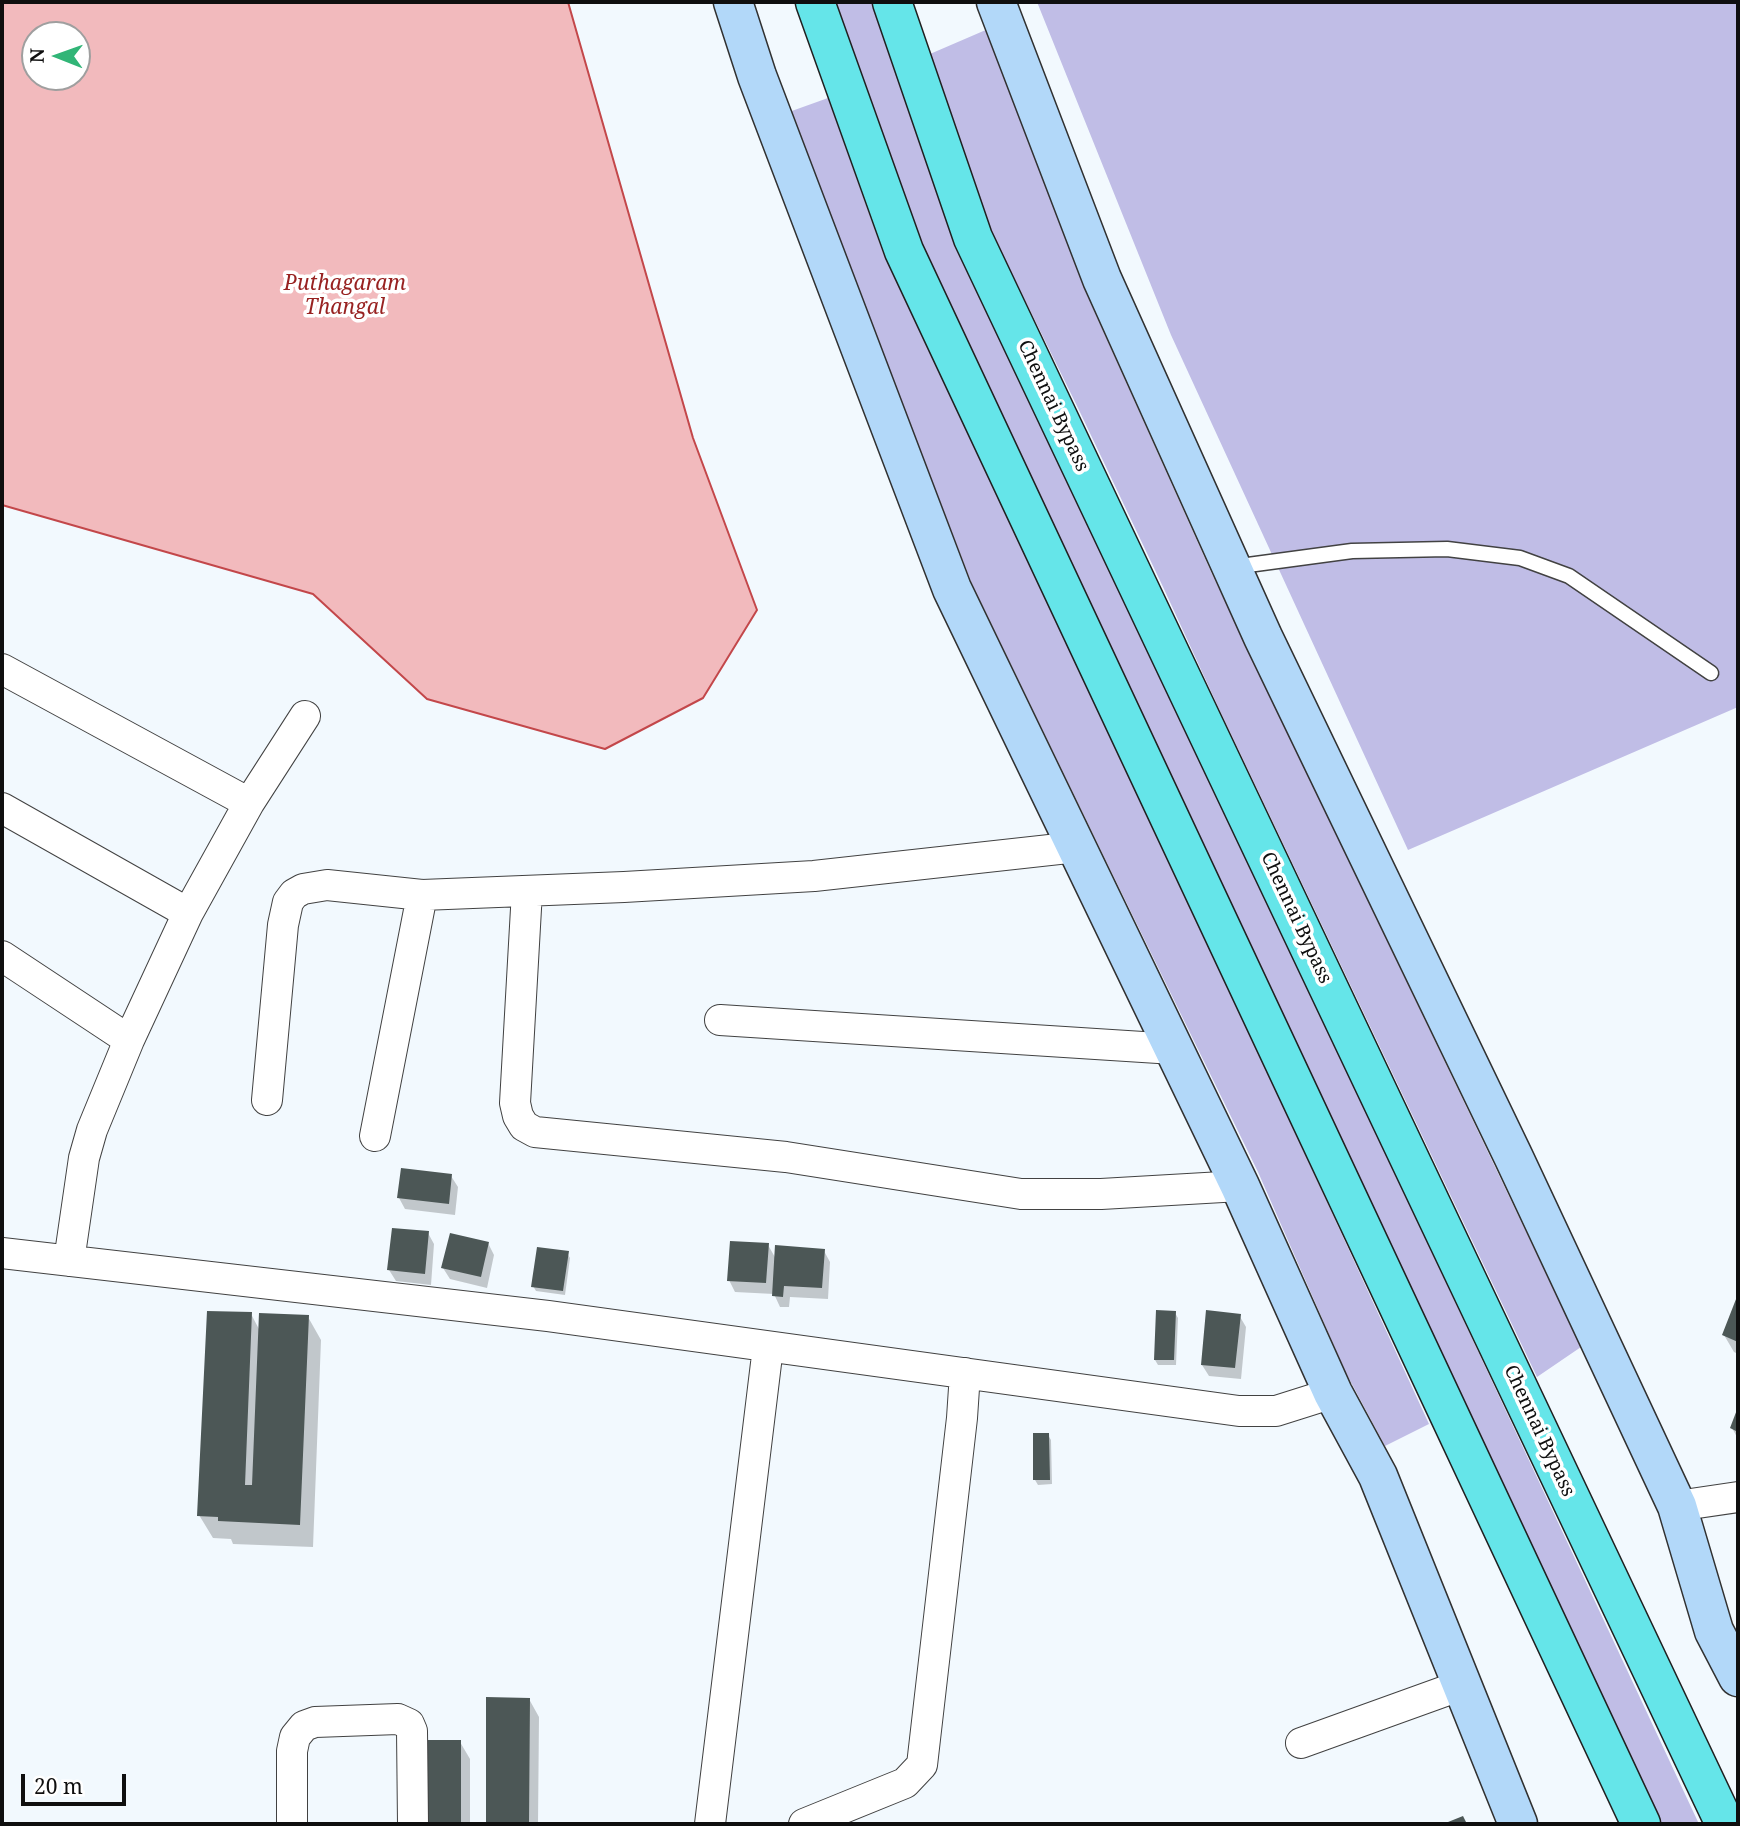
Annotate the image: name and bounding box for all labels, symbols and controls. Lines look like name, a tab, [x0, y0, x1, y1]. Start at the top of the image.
north arrow	[21, 21, 91, 91]
text: N	[24, 48, 50, 63]
water label: Puthagaram Thangal	[284, 271, 406, 321]
street label: Chennai Bypass	[1013, 337, 1093, 475]
street label: Chennai Bypass	[1256, 849, 1336, 987]
street label: Chennai Bypass	[1499, 1362, 1579, 1500]
scale bar	[24, 1759, 130, 1803]
text: 20 m	[34, 1772, 83, 1800]

